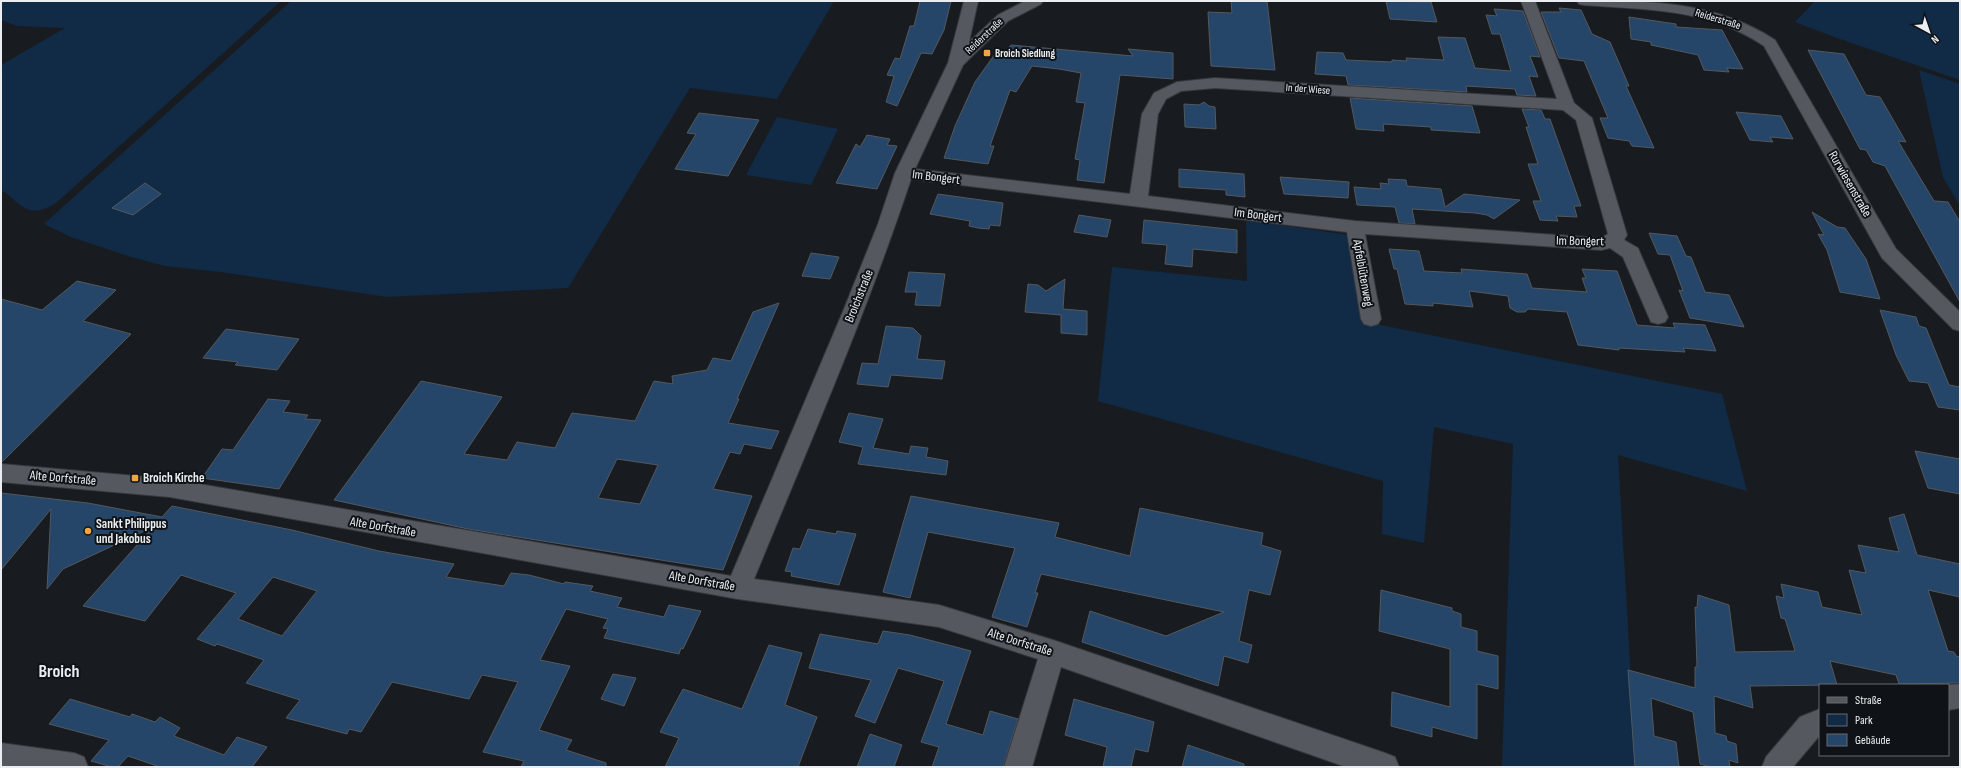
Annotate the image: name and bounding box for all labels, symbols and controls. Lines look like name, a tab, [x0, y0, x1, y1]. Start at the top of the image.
street label: Reiderstraße	[1694, 6, 1742, 32]
north arrow	[1909, 12, 1949, 52]
street label: Reiderstraße	[962, 15, 1006, 57]
text: N	[1929, 32, 1942, 46]
place label: Broich Siedlung	[995, 47, 1055, 60]
marker: Broich Siedlung	[982, 48, 992, 58]
street label: In der Wiese	[1285, 81, 1331, 97]
street label: Rurwiesenstraße	[1825, 148, 1875, 220]
street label: Im Bongert	[911, 166, 961, 188]
street label: Im Bongert	[1233, 204, 1283, 226]
street label: Im Bongert	[1556, 233, 1604, 249]
street label: Apfelblütenweg	[1349, 237, 1377, 308]
street label: Broichstraße	[841, 267, 877, 325]
street label: Alte Dorfstraße	[28, 467, 97, 489]
place label: Broich Kirche	[143, 470, 205, 486]
marker: Broich Kirche	[130, 473, 140, 483]
street label: Alte Dorfstraße	[348, 513, 417, 541]
place label: Sankt Philippus und Jakobus	[96, 516, 166, 547]
marker: Sankt Philippus und Jakobus	[83, 526, 93, 536]
street label: Alte Dorfstraße	[667, 567, 736, 595]
street label: Alte Dorfstraße	[985, 624, 1054, 659]
district label: Broich	[38, 661, 80, 682]
legend	[1819, 684, 1949, 756]
text: Straße	[1855, 693, 1882, 708]
text: Park	[1855, 713, 1873, 728]
text: Gebäude	[1855, 733, 1890, 748]

